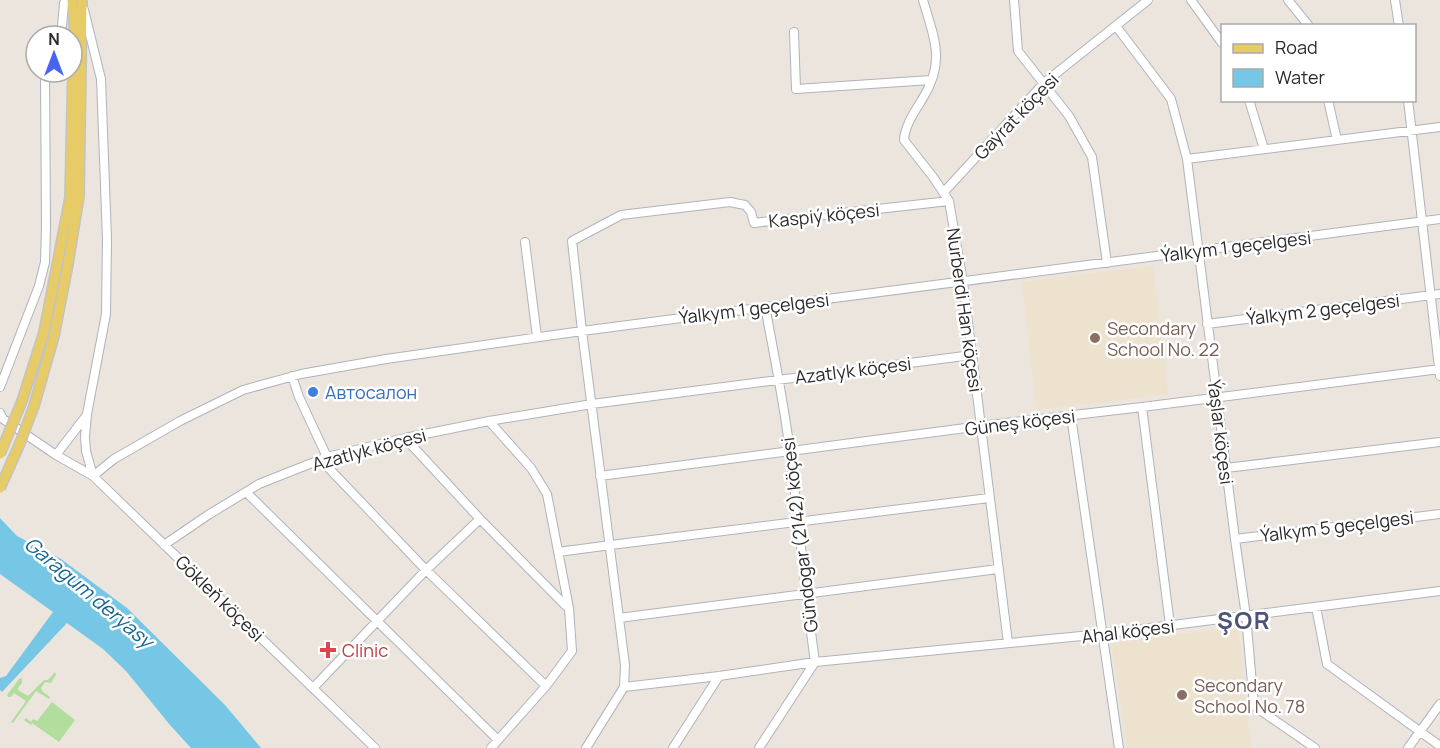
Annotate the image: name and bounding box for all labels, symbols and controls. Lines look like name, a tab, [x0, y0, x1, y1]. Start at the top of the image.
north arrow	[24, 24, 84, 84]
legend	[1221, 24, 1416, 102]
text: N	[48, 28, 60, 50]
text: Road	[1275, 35, 1318, 59]
text: Water	[1275, 65, 1325, 89]
street label: Gaýrat köçesi	[969, 67, 1063, 165]
street label: Kaspiý köçesi	[767, 197, 881, 233]
street label: Ýalkym 1 geçelgesi	[1160, 225, 1312, 267]
street label: Nurberdi Han köçesi	[942, 226, 988, 394]
street label: Ýalkym 1 geçelgesi	[678, 287, 830, 329]
street label: Ýalkym 2 geçelgesi	[1245, 288, 1401, 330]
place label: Secondary School No. 22	[1107, 316, 1219, 361]
marker: Secondary School No. 22	[1088, 331, 1102, 345]
street label: Azatlyk köçesi	[793, 351, 913, 389]
street label: Ýaşlar köçesi	[1203, 378, 1239, 486]
place label: Автосалон	[325, 380, 417, 404]
marker: Автосалон	[306, 385, 320, 399]
street label: Güneş köçesi	[964, 403, 1076, 441]
street label: Azatlyk köçesi	[309, 422, 429, 476]
street label: Gündogar (2142) köçesi	[775, 436, 823, 634]
street label: Ýalkym 5 geçelgesi	[1259, 505, 1415, 547]
water label: Garagum derýasy	[19, 530, 161, 655]
street label: Gökleň köçesi	[170, 550, 270, 646]
district label: ŞOR	[1217, 603, 1271, 636]
street label: Ahal köçesi	[1080, 613, 1176, 649]
place label: Clinic	[342, 638, 388, 662]
marker: Clinic	[319, 641, 337, 659]
place label: Secondary School No. 78	[1194, 673, 1305, 718]
marker: Secondary School No. 78	[1175, 688, 1189, 702]

